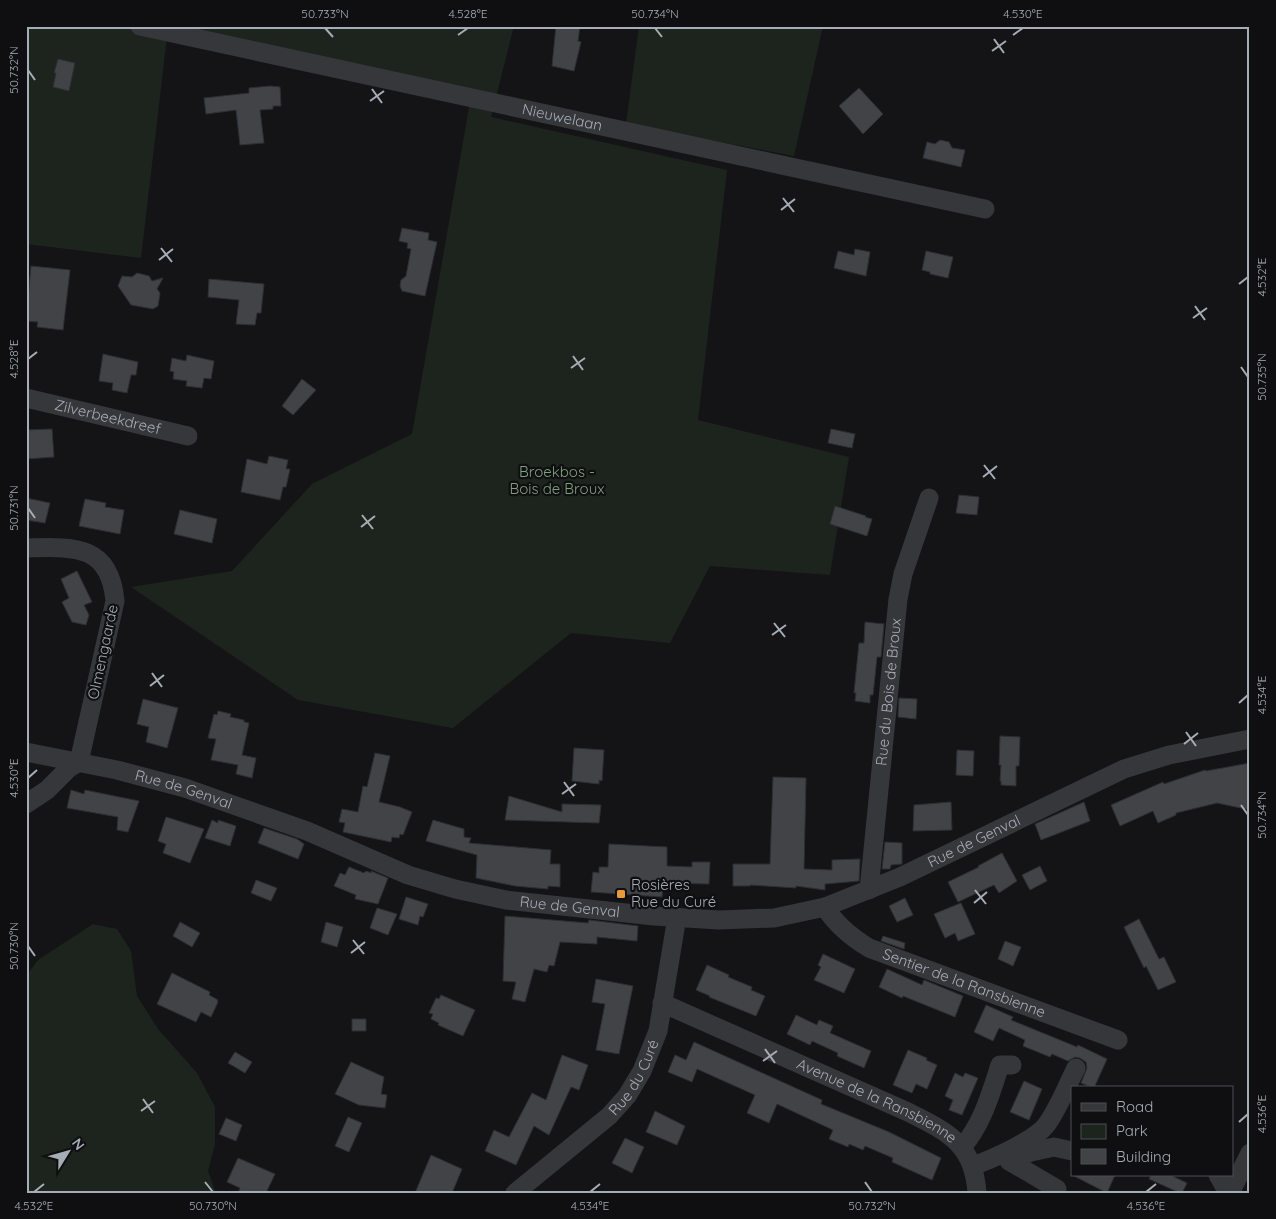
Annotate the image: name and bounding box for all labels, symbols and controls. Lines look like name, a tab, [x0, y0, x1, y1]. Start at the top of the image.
text: 50.733°N	[301, 6, 349, 21]
text: 4.528°E	[449, 6, 488, 21]
text: 50.734°N	[631, 6, 679, 21]
text: 4.530°E	[1003, 6, 1043, 21]
text: 50.732°N	[6, 46, 21, 94]
street label: Nieuwelaan	[521, 99, 604, 135]
text: 4.532°E	[1254, 257, 1269, 296]
text: 4.528°E	[6, 339, 21, 378]
text: 50.735°N	[1254, 353, 1269, 401]
street label: Zilverbeekdreef	[53, 395, 164, 439]
park label: Broekbos - Bois de Broux	[510, 462, 604, 498]
text: 50.731°N	[6, 485, 21, 531]
street label: Olmengaarde	[83, 603, 122, 701]
street label: Rue du Bois de Broux	[871, 617, 905, 767]
text: 4.534°E	[1254, 676, 1269, 714]
text: 4.530°E	[6, 758, 21, 798]
street label: Rue de Genval	[133, 765, 235, 813]
text: 50.734°N	[1254, 791, 1269, 839]
street label: Rue de Genval	[924, 810, 1023, 871]
place label: Rosières Rue du Curé	[631, 875, 716, 911]
marker: Rosières Rue du Curé	[615, 888, 627, 900]
street label: Rue de Genval	[519, 892, 621, 921]
text: 50.730°N	[6, 922, 21, 970]
street label: Sentier de la Ransbienne	[880, 944, 1048, 1021]
street label: Rue du Curé	[604, 1037, 663, 1119]
street label: Avenue de la Ransbienne	[794, 1054, 961, 1147]
legend	[1071, 1086, 1234, 1176]
text: 4.536°E	[1254, 1095, 1269, 1133]
text: Road	[1116, 1097, 1153, 1116]
text: Park	[1116, 1121, 1148, 1140]
north arrow	[42, 1126, 92, 1176]
text: N	[68, 1135, 89, 1154]
text: Building	[1116, 1147, 1171, 1166]
text: 4.532°E	[15, 1198, 54, 1213]
text: 50.730°N	[189, 1198, 237, 1213]
text: 4.534°E	[571, 1198, 609, 1213]
text: 50.732°N	[848, 1198, 896, 1213]
text: 4.536°E	[1127, 1198, 1165, 1213]

